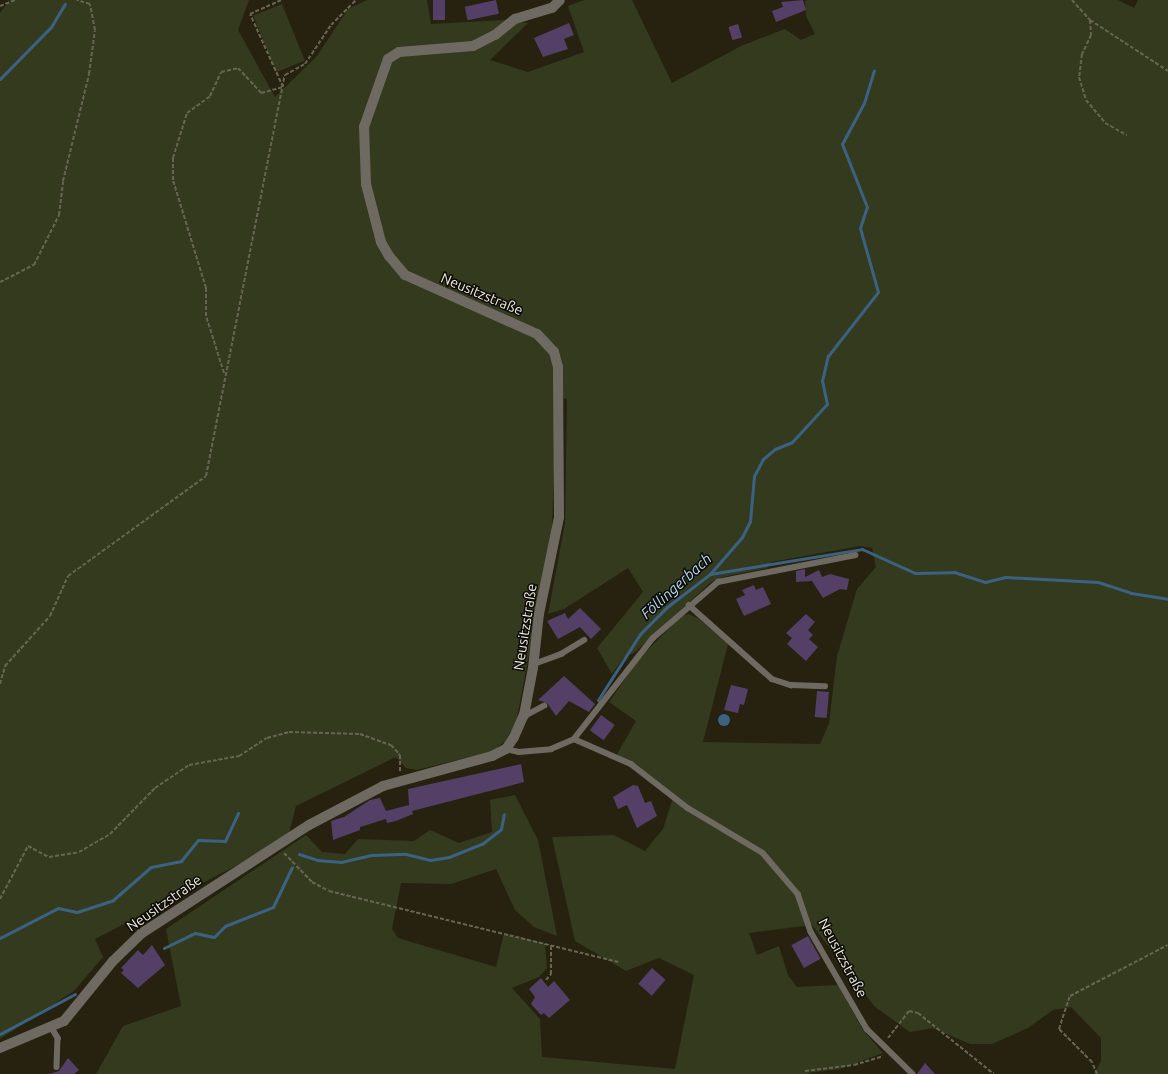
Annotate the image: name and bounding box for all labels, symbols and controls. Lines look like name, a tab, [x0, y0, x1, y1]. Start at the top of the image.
street label: Neusitzstraße	[439, 269, 525, 319]
water label: Föllingerbach	[637, 549, 715, 623]
street label: Neusitzstraße	[510, 583, 540, 671]
street label: Neusitzstraße	[123, 871, 205, 935]
street label: Neusitzstraße	[815, 915, 871, 1001]

